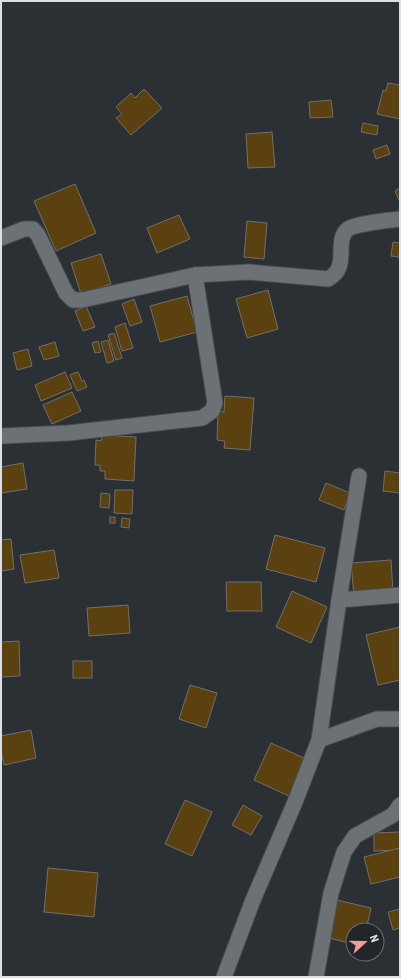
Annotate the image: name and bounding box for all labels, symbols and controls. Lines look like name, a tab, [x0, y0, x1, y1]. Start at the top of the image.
north arrow	[345, 922, 385, 962]
text: N	[367, 933, 381, 944]

